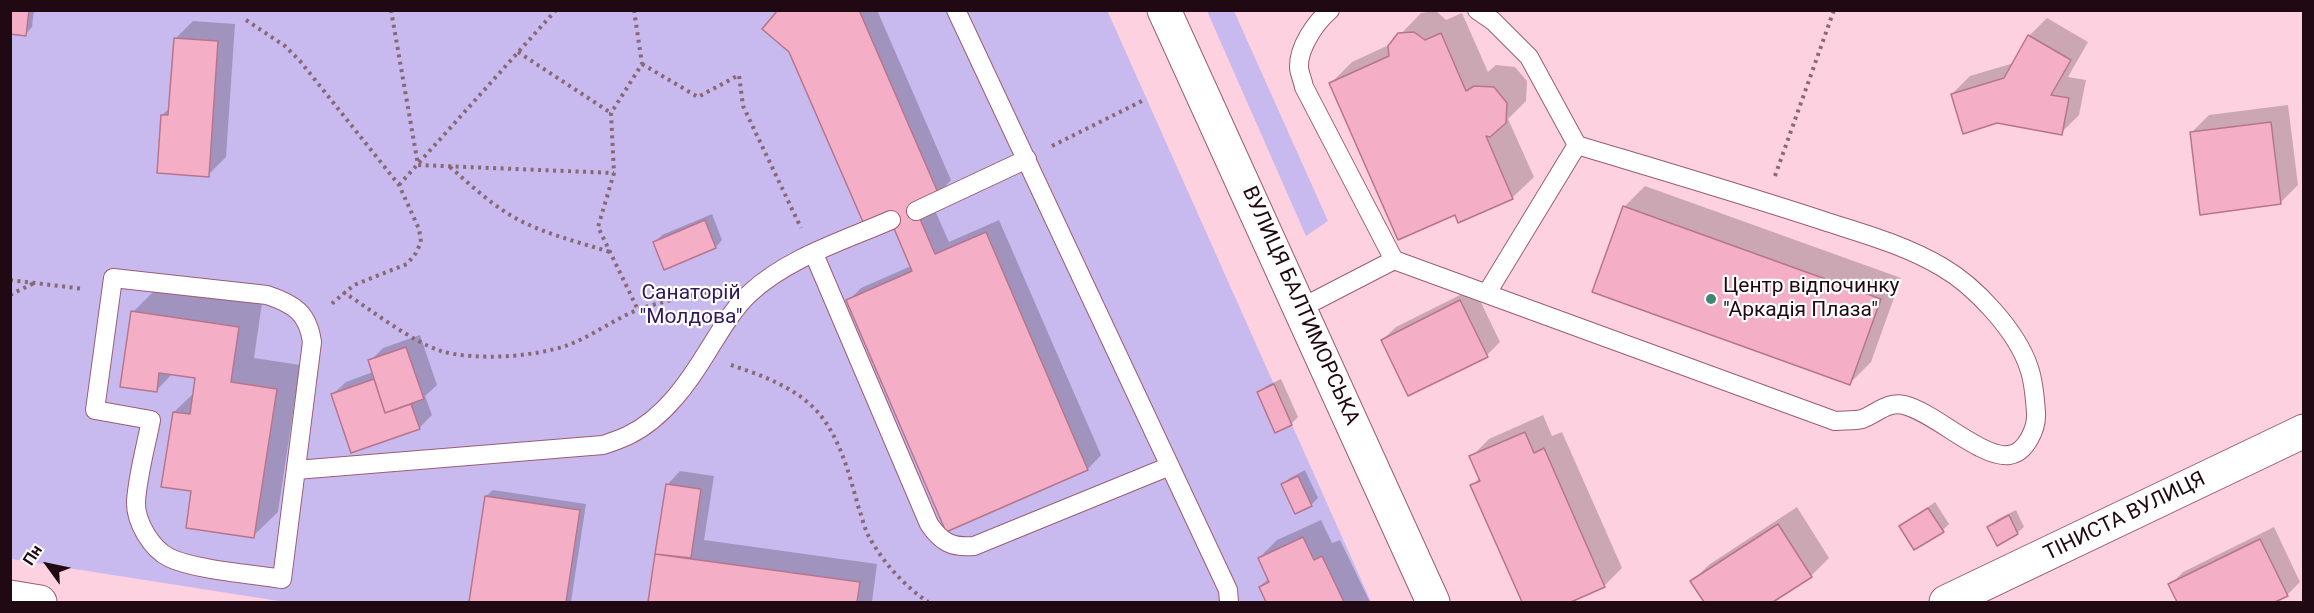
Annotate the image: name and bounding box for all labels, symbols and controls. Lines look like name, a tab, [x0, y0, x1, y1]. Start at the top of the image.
street label: ВУЛИЦЯ БАЛТИМОРСЬКА	[1236, 183, 1364, 429]
place label: Центр відпочинку "Аркадія Плаза"	[1723, 274, 1900, 324]
park label: Санаторій "Молдова"	[639, 281, 743, 331]
marker: Центр відпочинку "Аркадія Плаза"	[1704, 292, 1718, 306]
street label: ТІНИСТА ВУЛИЦЯ	[2040, 467, 2210, 567]
north arrow	[18, 535, 78, 595]
text: Пн	[19, 541, 46, 569]

